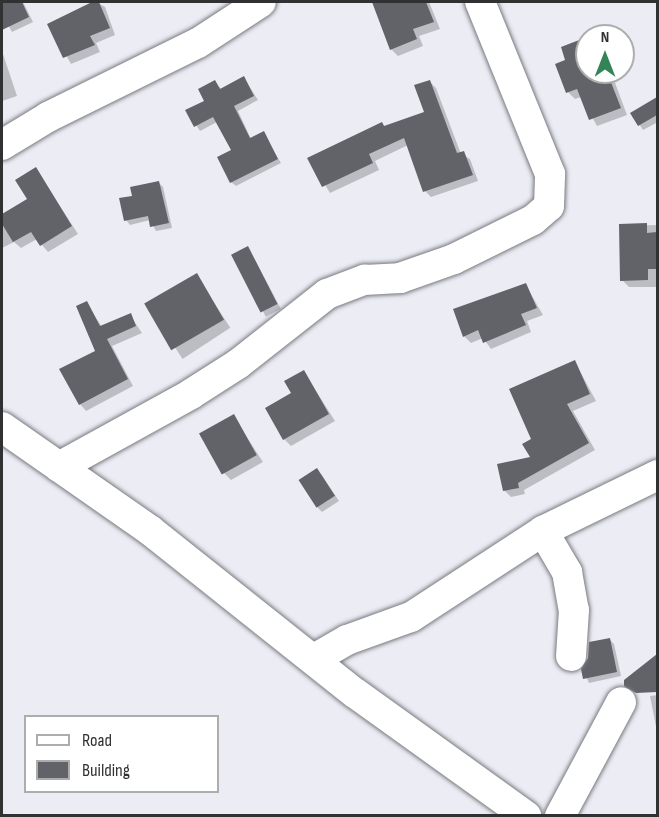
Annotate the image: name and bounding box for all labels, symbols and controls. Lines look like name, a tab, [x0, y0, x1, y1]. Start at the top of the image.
north arrow	[575, 24, 635, 84]
text: N	[601, 28, 609, 47]
legend	[24, 715, 219, 793]
text: Road	[82, 730, 112, 751]
text: Building	[82, 760, 130, 781]

